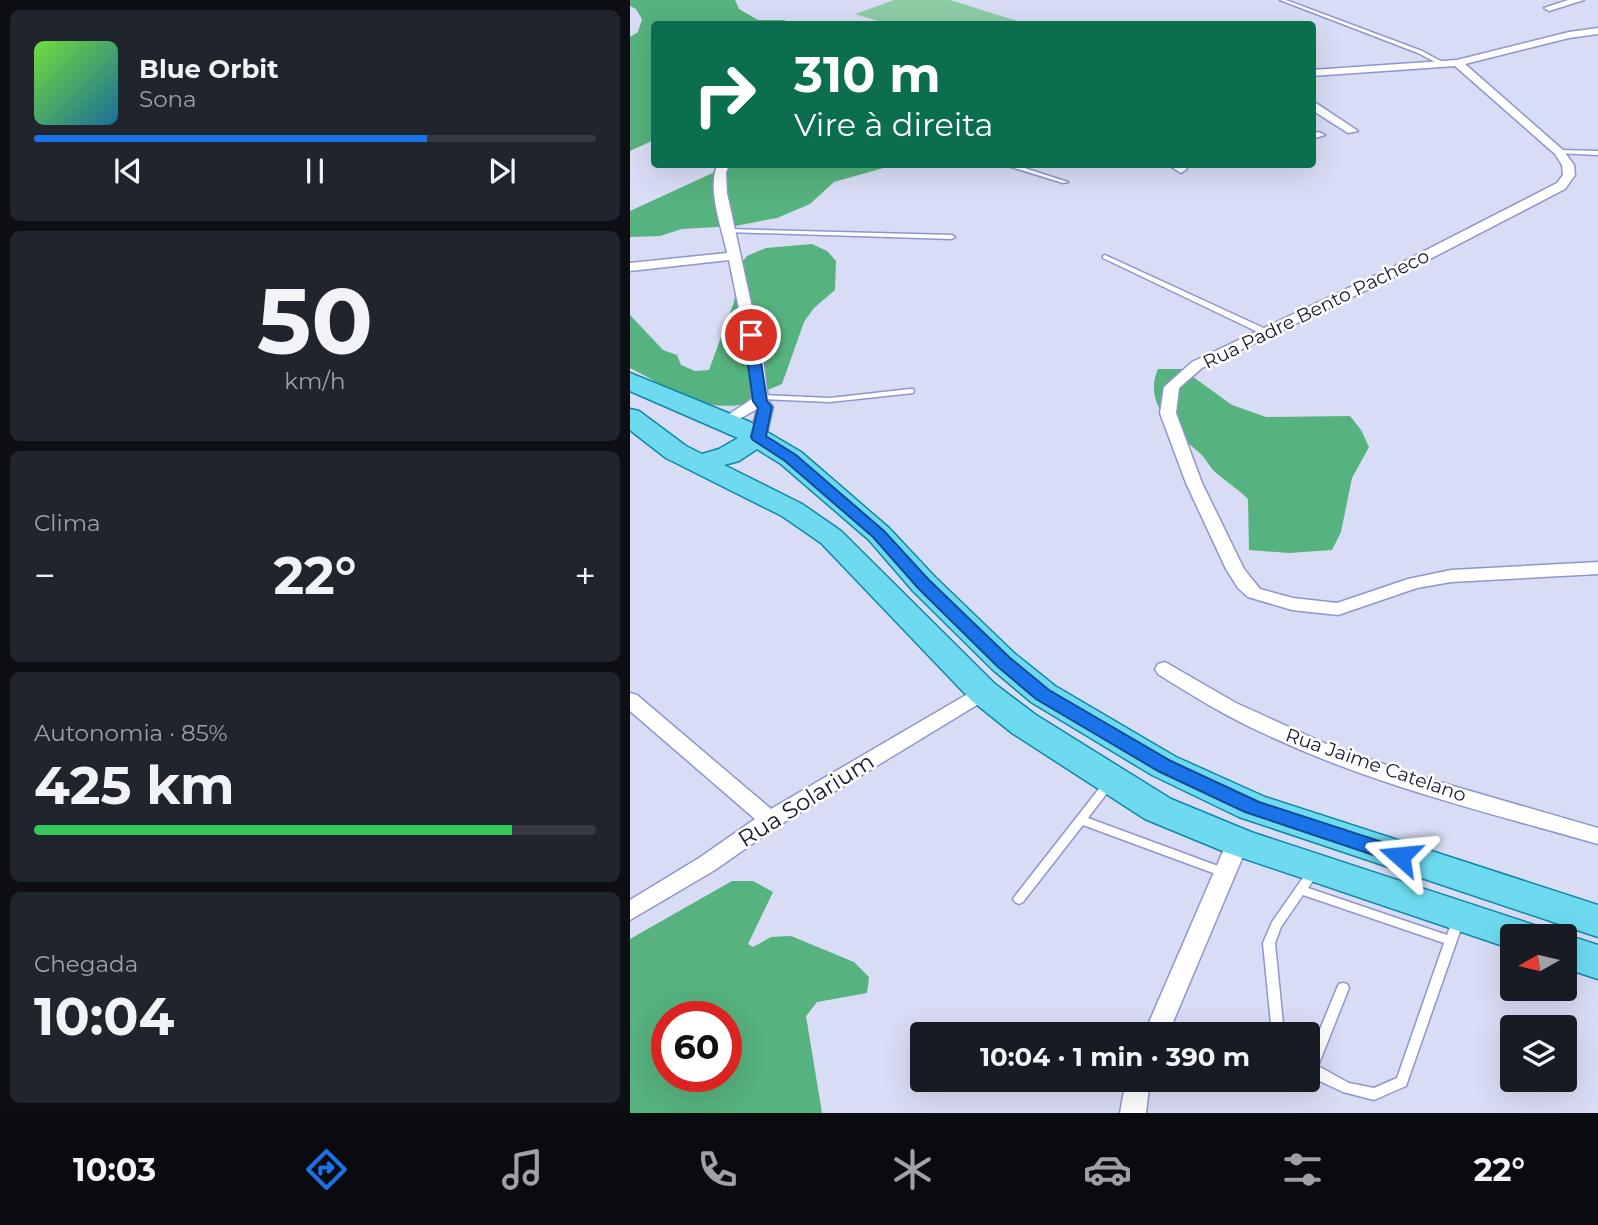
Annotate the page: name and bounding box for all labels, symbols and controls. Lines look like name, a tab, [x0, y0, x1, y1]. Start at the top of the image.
text: 310 m	[794, 45, 941, 104]
icon: right	[679, 49, 770, 140]
text: Blue Orbit	[139, 53, 278, 85]
text: Sona	[139, 85, 197, 113]
text: Vire à direita	[794, 105, 993, 144]
icon: previous	[109, 152, 147, 190]
icon: pause	[296, 152, 334, 190]
icon: next	[483, 152, 521, 190]
street label: Rua Padre Bento Pacheco	[1199, 244, 1433, 374]
text: 50	[257, 266, 373, 377]
pin	[721, 305, 781, 365]
icon: arrive	[732, 316, 770, 354]
text: km/h	[284, 367, 346, 395]
text: Clima	[34, 509, 101, 537]
text: 22°	[273, 544, 357, 607]
text: −	[34, 552, 56, 599]
text: +	[574, 552, 596, 599]
text: Autonomia · 85%	[34, 719, 228, 747]
street label: Rua Jaime Catelano	[1283, 723, 1469, 807]
street label: Rua Solarium	[733, 747, 879, 853]
text: 425 km	[34, 754, 235, 817]
position arrow	[1363, 819, 1437, 893]
north arrow	[1500, 924, 1577, 1001]
map controls	[1500, 924, 1577, 1092]
text: Chegada	[34, 950, 138, 978]
text: 10:04	[34, 985, 174, 1048]
speed limit sign: 60	[651, 1001, 742, 1092]
button: layers	[1500, 1015, 1577, 1092]
text: 10:04 · 1 min · 390 m	[980, 1041, 1250, 1073]
icon: directions	[302, 1145, 351, 1194]
icon: music	[498, 1145, 547, 1194]
icon: phone	[693, 1145, 742, 1194]
icon: climate	[888, 1145, 937, 1194]
icon: car	[1083, 1145, 1132, 1194]
icon: filters	[1278, 1145, 1327, 1194]
text: 10:03	[73, 1150, 156, 1189]
text: 22°	[1474, 1150, 1525, 1189]

